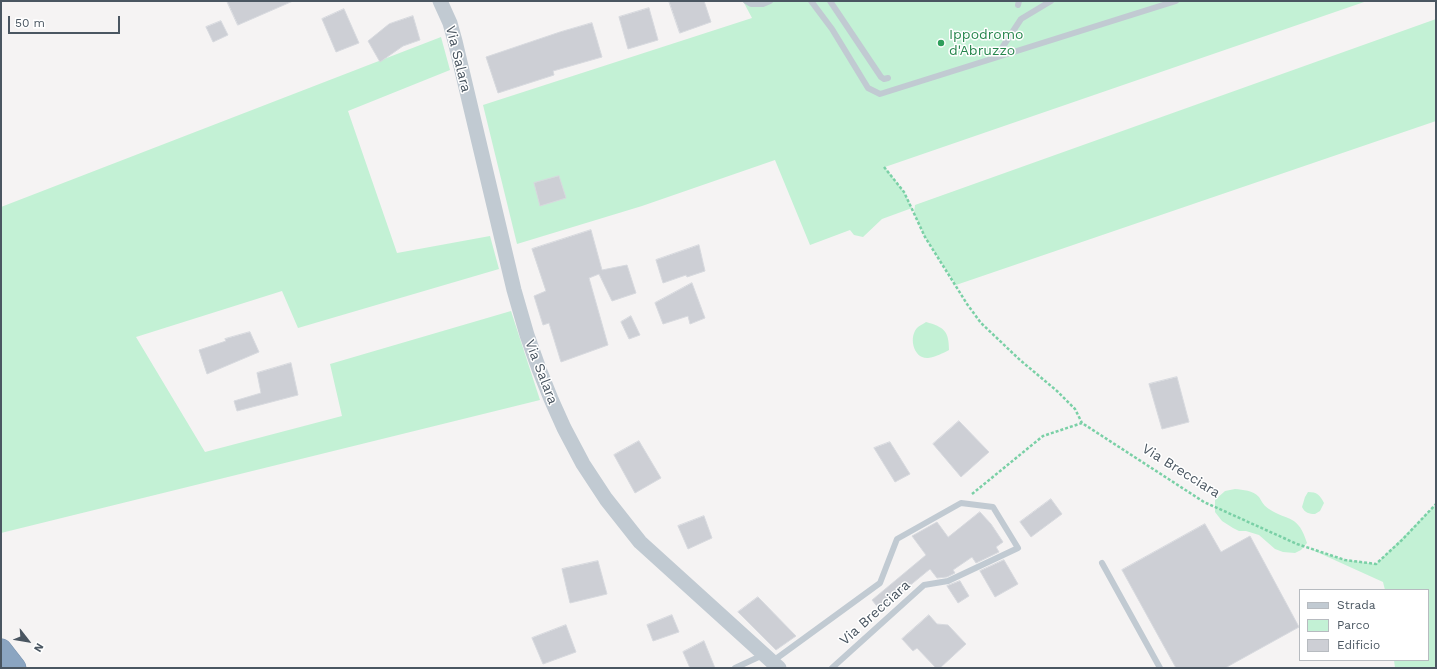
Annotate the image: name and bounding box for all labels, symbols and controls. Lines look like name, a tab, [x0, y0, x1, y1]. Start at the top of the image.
scale bar	[10, 8, 122, 34]
text: 50 m	[15, 16, 45, 30]
street label: Via Salara	[442, 24, 474, 94]
place label: Ippodromo d'Abruzzo	[949, 27, 1023, 60]
marker: Ippodromo d'Abruzzo	[936, 38, 946, 48]
street label: Via Salara	[521, 337, 561, 407]
street label: Via Brecciara	[1139, 440, 1223, 502]
street label: Via Brecciara	[836, 577, 914, 649]
legend	[1299, 589, 1429, 661]
text: Strada	[1337, 598, 1376, 612]
text: Parco	[1337, 618, 1370, 632]
north arrow	[8, 621, 48, 661]
text: Edificio	[1337, 638, 1380, 652]
text: N	[31, 641, 46, 654]

